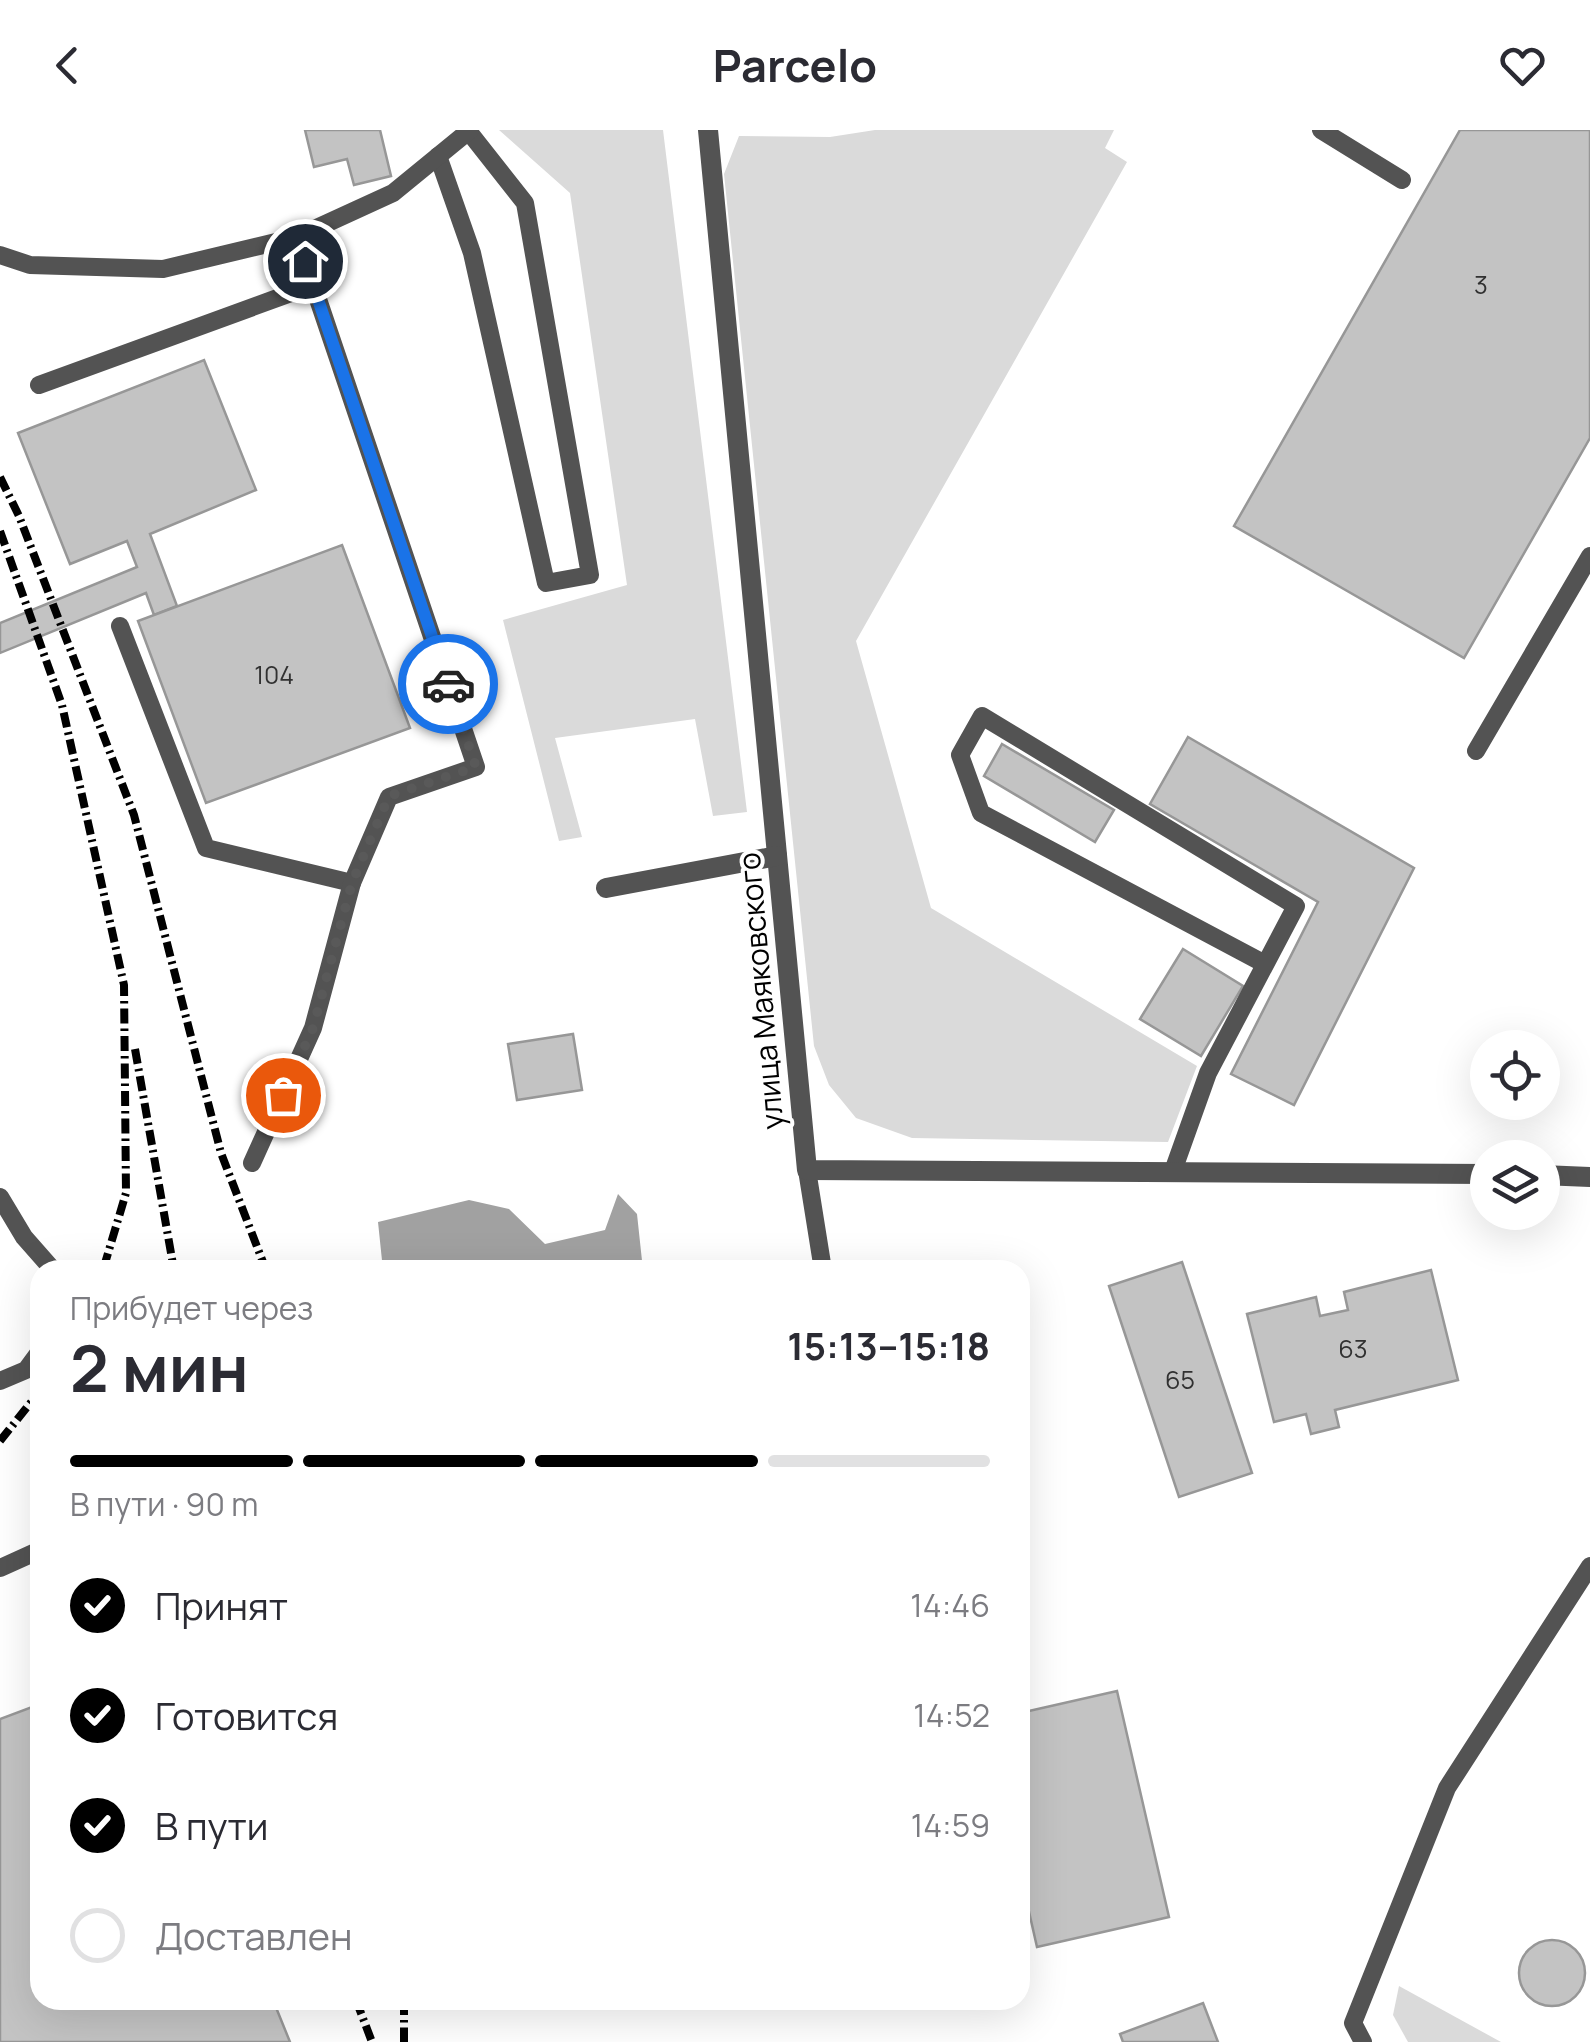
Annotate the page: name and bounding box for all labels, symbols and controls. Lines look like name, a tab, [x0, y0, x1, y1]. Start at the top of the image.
text: Parcelo	[713, 34, 877, 96]
icon: back	[40, 38, 95, 93]
icon: heart	[1495, 38, 1550, 93]
pin	[263, 219, 348, 304]
icon: home	[278, 234, 333, 289]
house number: 3	[1474, 267, 1488, 302]
courier	[398, 634, 498, 734]
house number: 104	[254, 657, 294, 692]
icon: car	[421, 657, 476, 712]
street label: улица Маяковского	[727, 851, 793, 1131]
map controls	[1470, 1030, 1560, 1230]
button: locate	[1470, 1030, 1560, 1120]
pin	[241, 1053, 326, 1138]
icon: bag	[256, 1068, 311, 1123]
button: layers	[1470, 1140, 1560, 1230]
text: Прибудет через	[70, 1286, 313, 1330]
text: 15:13–15:18	[787, 1319, 990, 1371]
text: 2 мин	[70, 1323, 249, 1412]
house number: 63	[1338, 1331, 1368, 1366]
house number: 65	[1165, 1362, 1195, 1397]
text: В пути · 90 m	[70, 1482, 258, 1526]
icon: check	[70, 1578, 125, 1633]
text: Принят	[155, 1579, 288, 1631]
text: 14:46	[910, 1583, 990, 1627]
icon: check	[70, 1688, 125, 1743]
text: Готовится	[155, 1689, 338, 1741]
text: 14:52	[913, 1693, 990, 1737]
icon: check	[70, 1798, 125, 1853]
text: В пути	[155, 1799, 268, 1851]
text: 14:59	[911, 1803, 990, 1847]
text: Доставлен	[155, 1909, 353, 1961]

